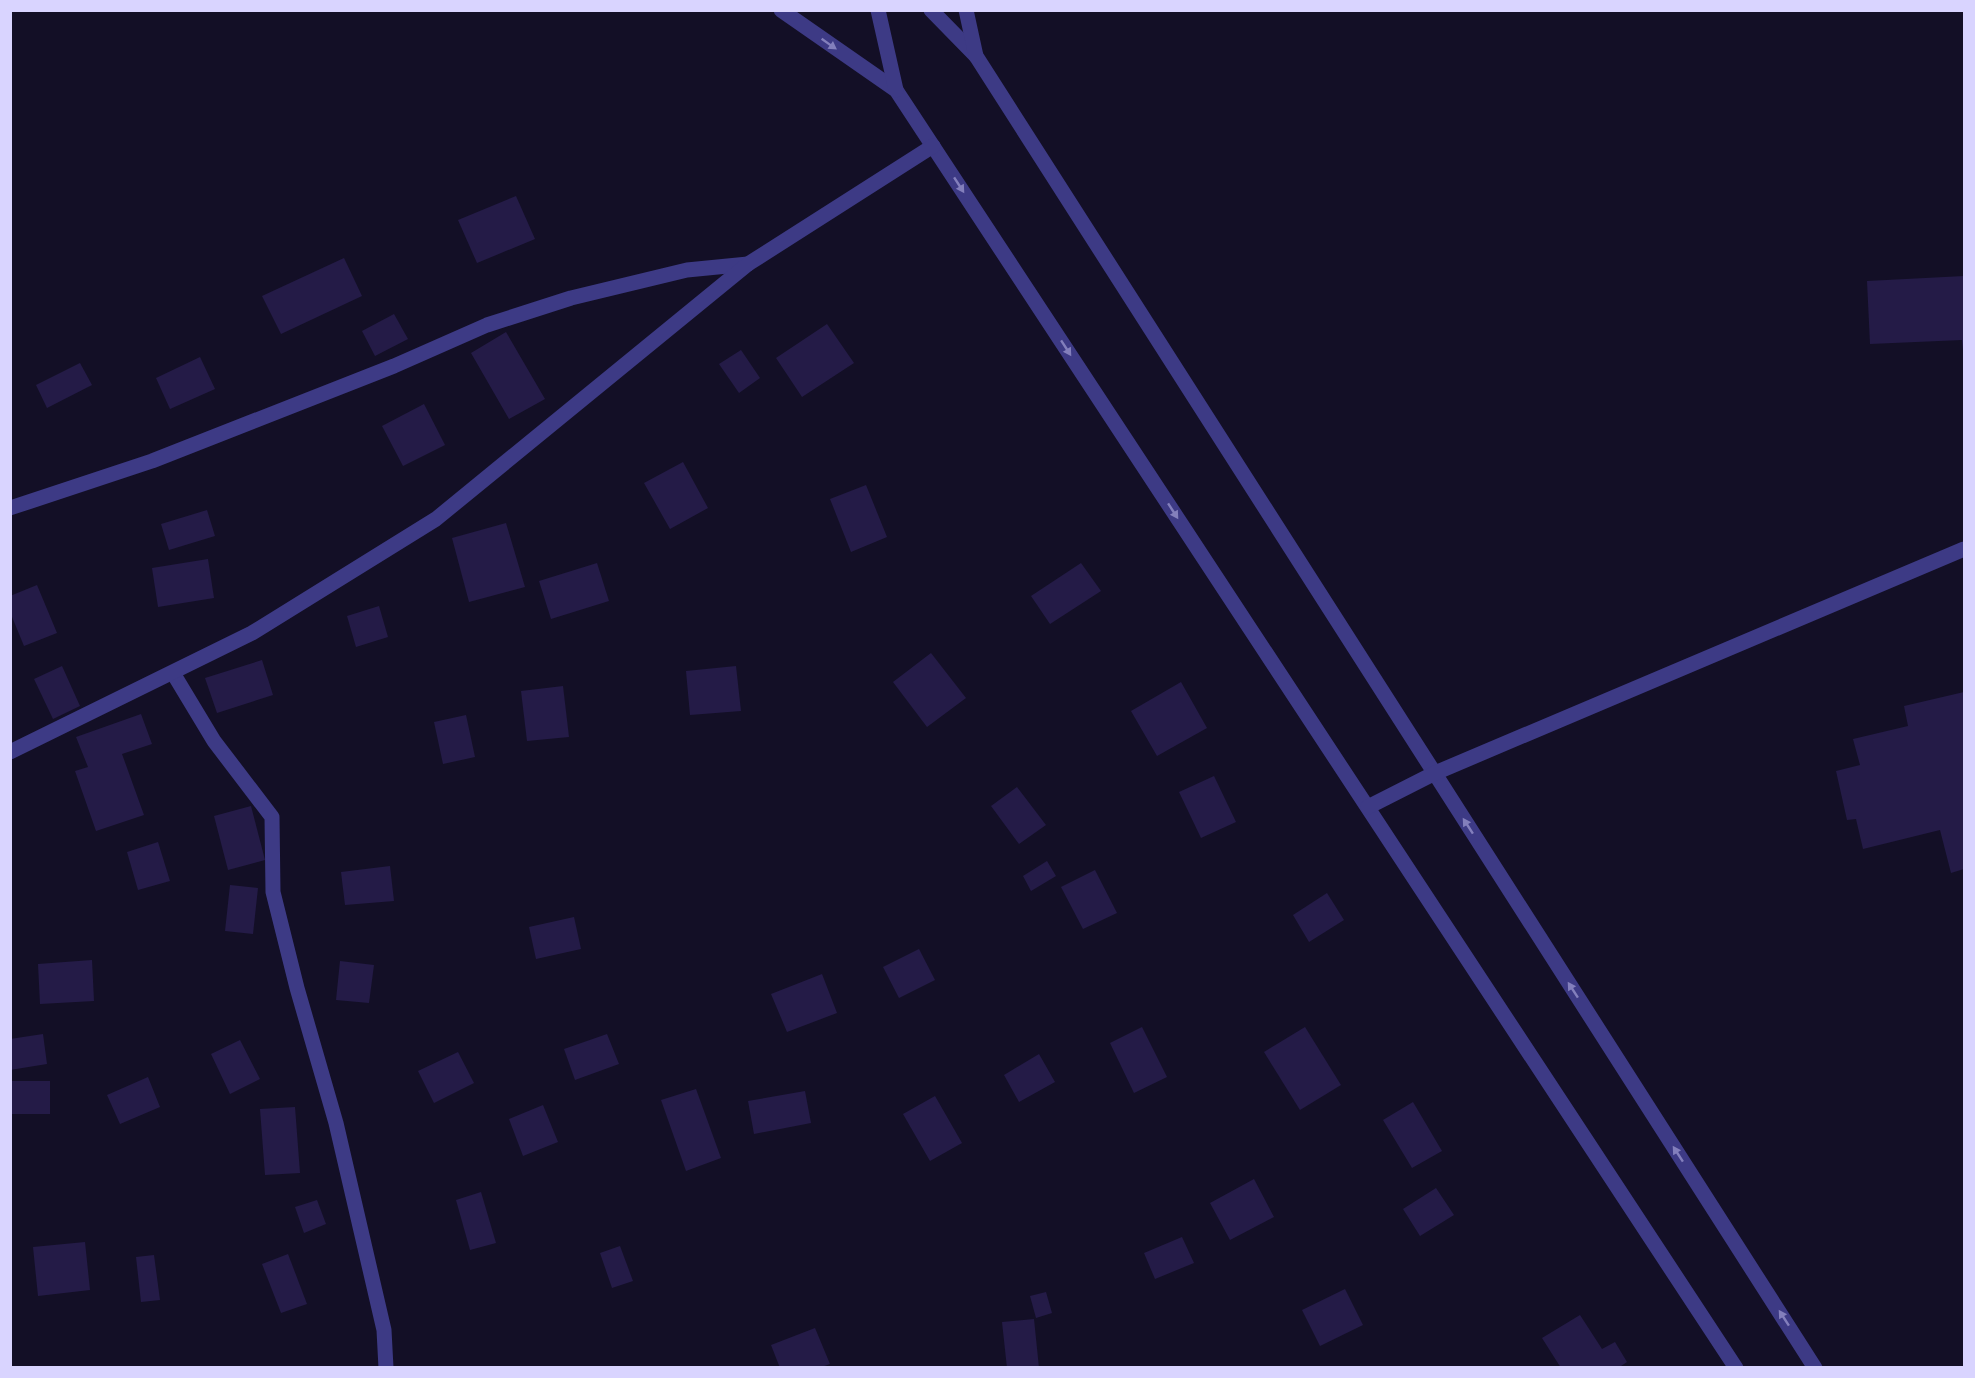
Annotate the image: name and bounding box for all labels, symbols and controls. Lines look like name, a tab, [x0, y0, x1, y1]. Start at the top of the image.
one-way arrow	[821, 38, 837, 50]
one-way arrow	[953, 177, 964, 193]
one-way arrow	[1060, 340, 1071, 356]
one-way arrow	[1167, 503, 1178, 519]
one-way arrow	[1463, 817, 1474, 834]
one-way arrow	[1568, 982, 1579, 998]
one-way arrow	[1673, 1146, 1684, 1162]
one-way arrow	[1778, 1310, 1789, 1326]

